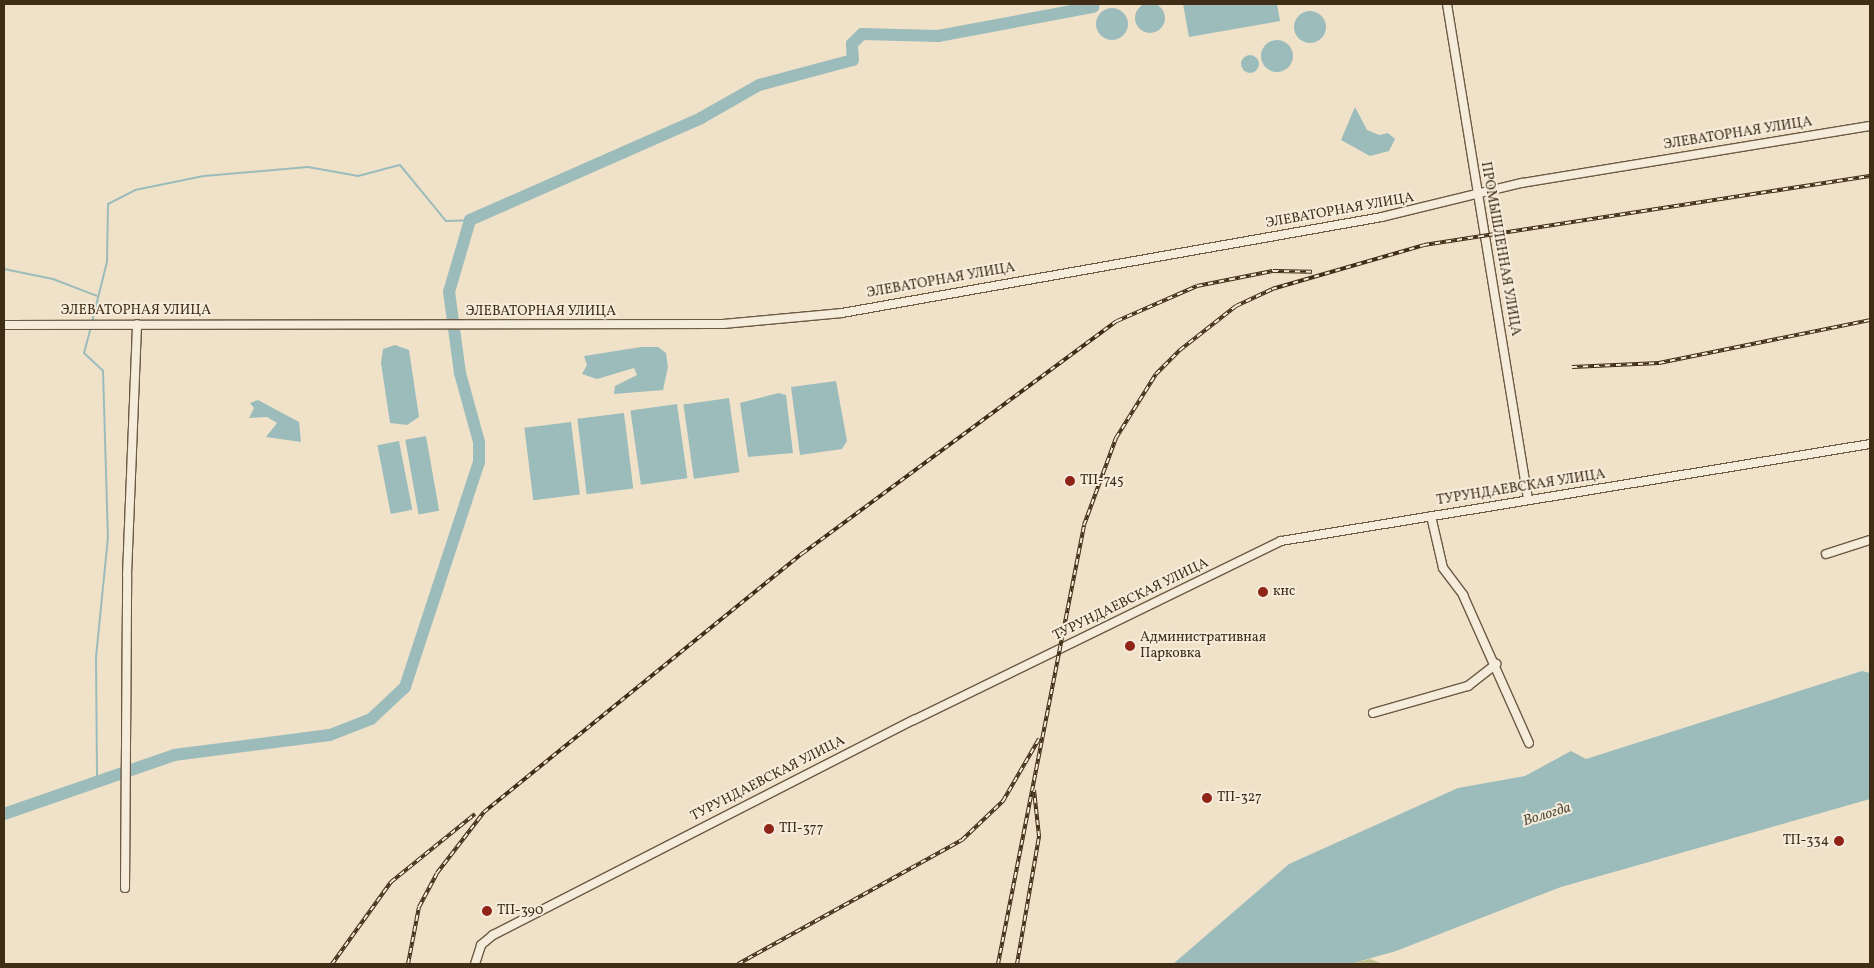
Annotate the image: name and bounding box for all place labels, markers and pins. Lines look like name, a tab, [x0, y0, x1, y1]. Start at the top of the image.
place label: ТП-745	[1080, 473, 1124, 489]
marker: ТП-745	[1064, 475, 1076, 487]
place label: кнс	[1273, 584, 1295, 600]
marker: кнс	[1257, 586, 1269, 598]
place label: Административная Парковка	[1140, 630, 1266, 662]
marker: Административная Парковка	[1124, 640, 1136, 652]
place label: ТП-327	[1217, 790, 1262, 806]
marker: ТП-327	[1201, 792, 1213, 804]
place label: ТП-377	[779, 821, 823, 837]
marker: ТП-377	[763, 823, 775, 835]
place label: ТП-334	[1783, 833, 1829, 849]
marker: ТП-334	[1833, 835, 1845, 847]
place label: ТП-390	[497, 903, 544, 919]
marker: ТП-390	[481, 905, 493, 917]

